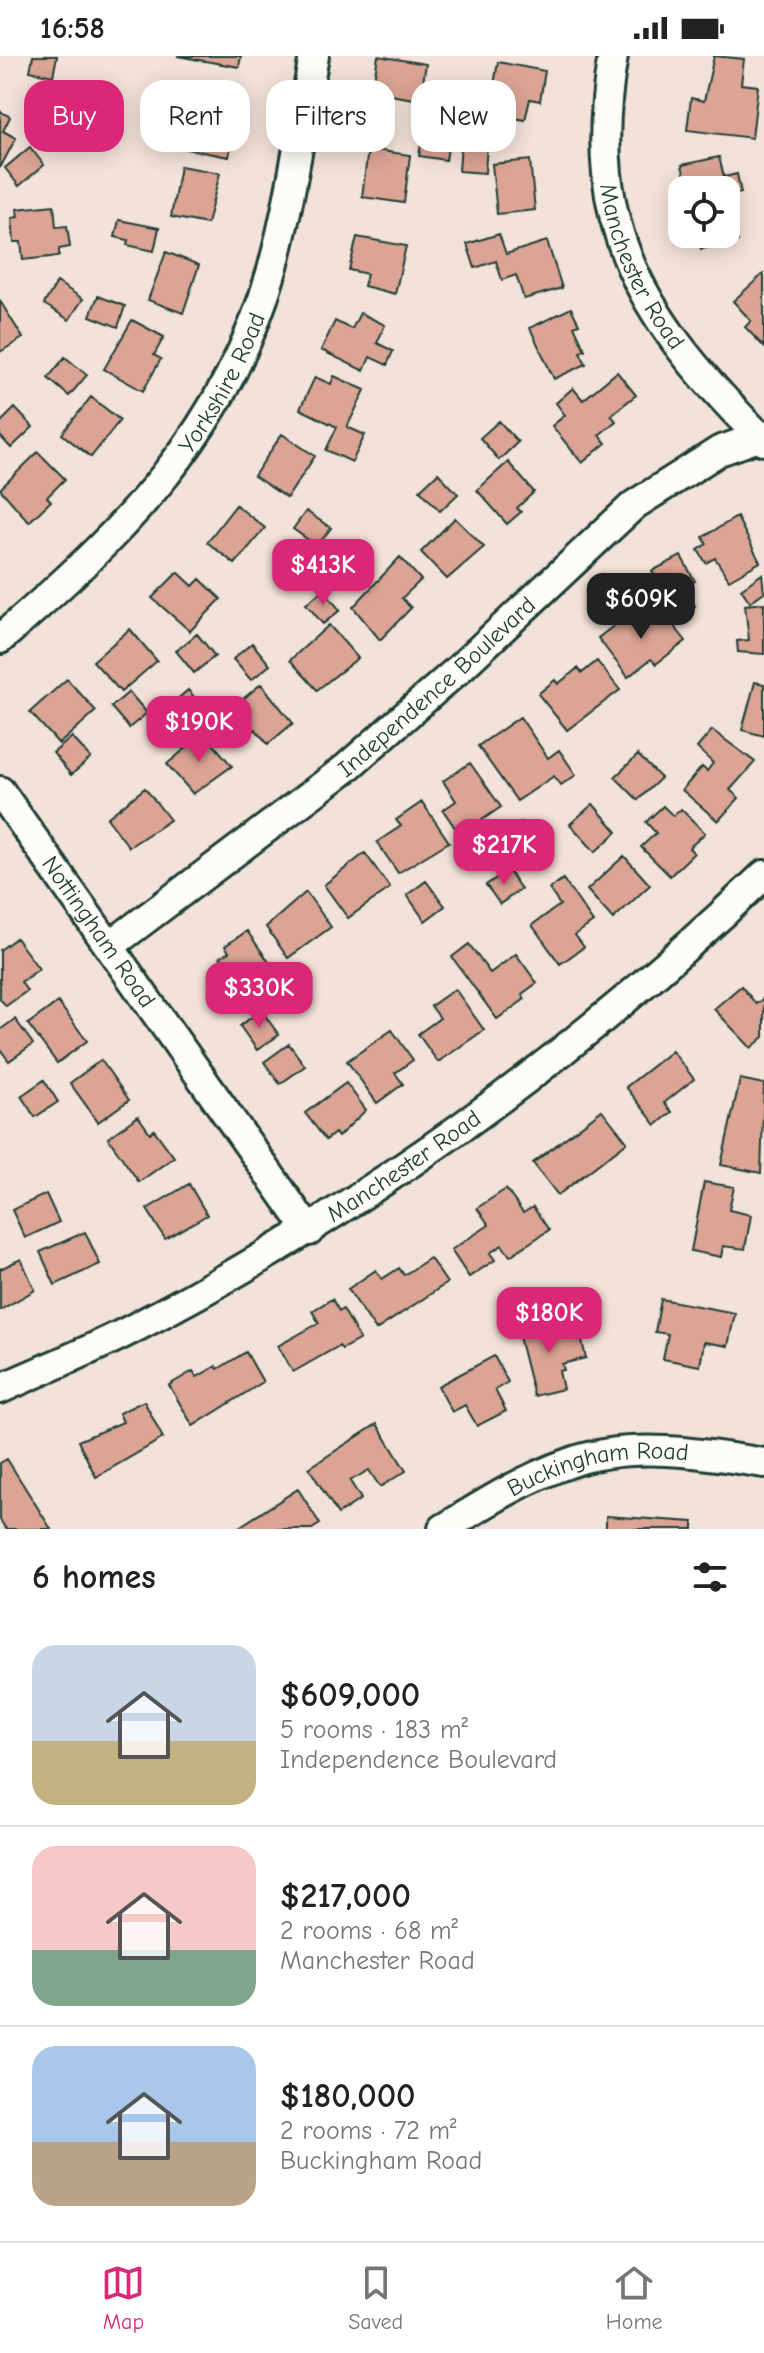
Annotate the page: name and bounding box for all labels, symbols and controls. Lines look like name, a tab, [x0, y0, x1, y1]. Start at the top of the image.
text: 16:58	[40, 11, 105, 46]
chip: Buy	[24, 80, 124, 152]
chip: Rent	[140, 80, 250, 152]
chip: Filters	[266, 80, 395, 152]
chip: New	[411, 80, 516, 152]
map controls	[668, 176, 740, 248]
button: locate	[668, 176, 740, 248]
street label: Manchester Road	[594, 181, 690, 355]
street label: Yorkshire Road	[173, 309, 271, 459]
pin: $413K	[267, 539, 379, 607]
text: $413K	[290, 550, 356, 580]
pin: $609K	[585, 573, 697, 641]
text: $609K	[605, 584, 677, 614]
street label: Independence Boulevard	[333, 591, 541, 783]
pin: $190K	[143, 696, 255, 764]
text: $190K	[165, 707, 233, 737]
pin: $217K	[448, 819, 560, 887]
text: $217K	[471, 830, 537, 860]
street label: Nottingham Road	[36, 851, 162, 1013]
pin: $330K	[203, 962, 315, 1030]
text: $330K	[224, 973, 294, 1003]
street label: Manchester Road	[322, 1104, 486, 1228]
pin: $180K	[493, 1287, 605, 1355]
text: $180K	[515, 1298, 583, 1328]
street label: Buckingham Road	[502, 1437, 690, 1502]
icon: filters	[688, 1555, 732, 1599]
text: 6 homes	[32, 1557, 156, 1597]
text: $609,000	[280, 1675, 420, 1715]
icon: home	[96, 1677, 192, 1773]
text: 5 rooms · 183 m²	[280, 1715, 468, 1745]
text: Independence Boulevard	[280, 1745, 557, 1775]
text: $217,000	[280, 1876, 411, 1916]
icon: home	[96, 1878, 192, 1974]
text: 2 rooms · 68 m²	[280, 1916, 458, 1946]
text: Manchester Road	[280, 1946, 475, 1976]
text: $180,000	[280, 2076, 416, 2116]
icon: home	[96, 2078, 192, 2174]
text: 2 rooms · 72 m²	[280, 2116, 457, 2146]
text: Buckingham Road	[280, 2146, 482, 2176]
tab: Map	[101, 2261, 145, 2335]
tab: Saved	[348, 2261, 403, 2335]
tab: Home	[606, 2261, 663, 2335]

